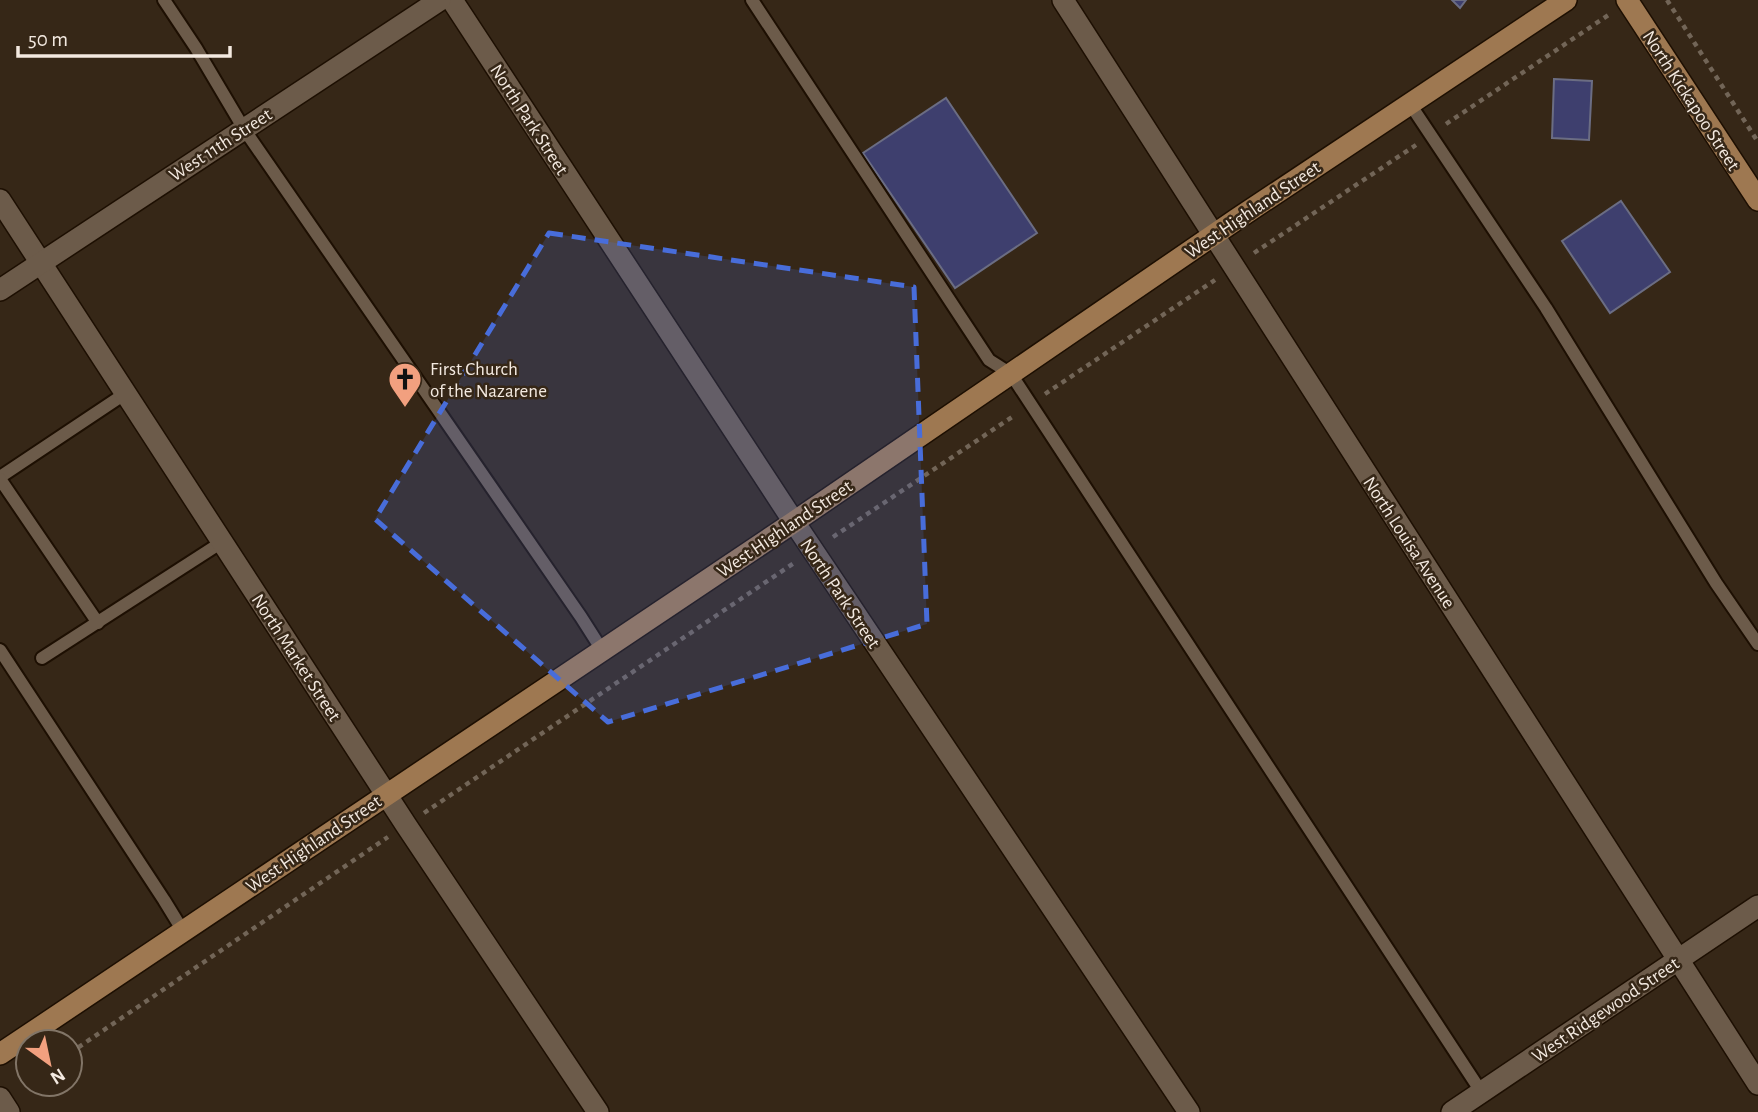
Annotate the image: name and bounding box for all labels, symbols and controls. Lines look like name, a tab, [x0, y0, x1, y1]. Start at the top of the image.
scale bar	[18, 14, 229, 58]
street label: North Kickapoo Street	[1639, 27, 1743, 174]
text: 50 m	[28, 29, 68, 50]
street label: North Park Street	[486, 61, 571, 179]
street label: West 11th Street	[166, 105, 275, 185]
street label: West Highland Street	[1182, 158, 1324, 262]
church icon: First Church of the Nazarene	[386, 360, 424, 409]
place label: First Church of the Nazarene	[430, 360, 547, 401]
street label: North Louisa Avenue	[1359, 474, 1458, 612]
street label: West Highland Street	[714, 477, 856, 581]
street label: North Park Street	[796, 536, 883, 652]
street label: North Market Street	[248, 591, 344, 725]
street label: West Highland Street	[243, 792, 385, 896]
street label: West Ridgewood Street	[1529, 954, 1683, 1066]
north arrow	[14, 1028, 84, 1098]
text: N	[47, 1064, 68, 1088]

